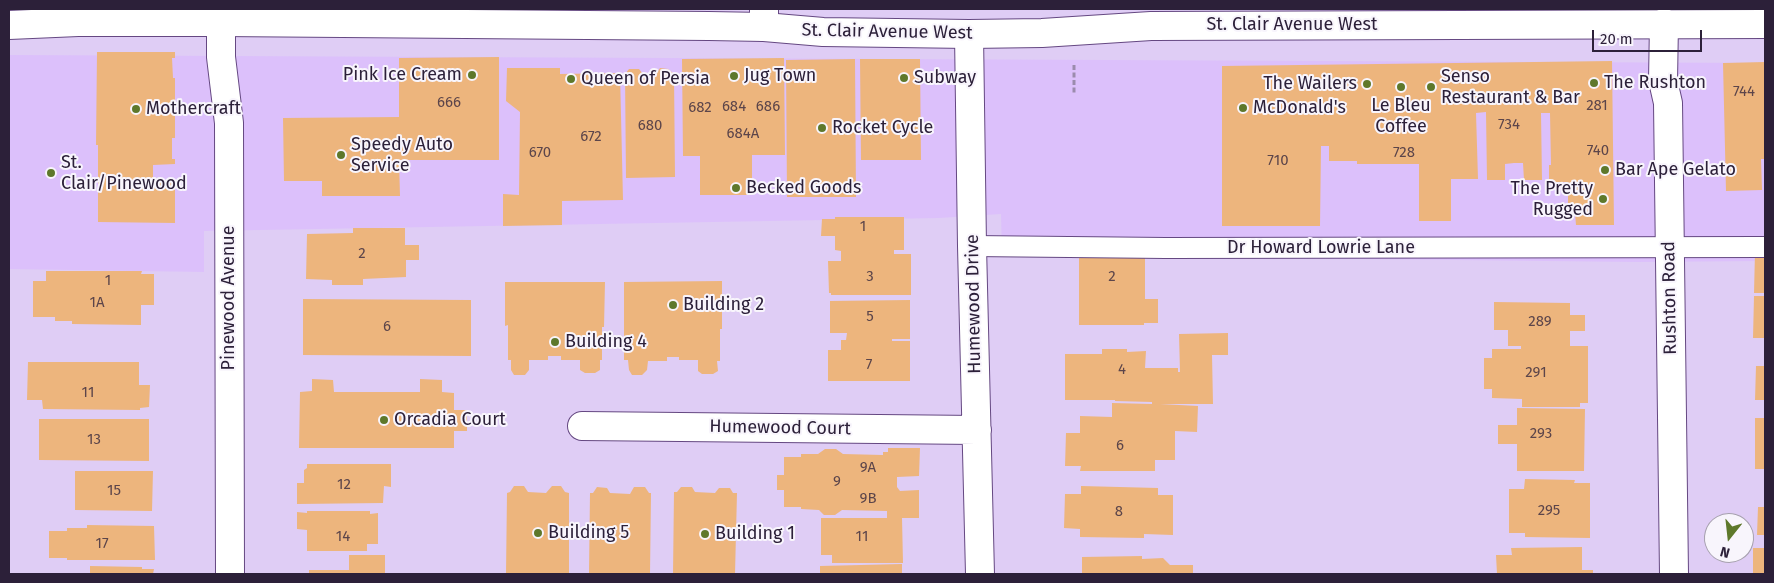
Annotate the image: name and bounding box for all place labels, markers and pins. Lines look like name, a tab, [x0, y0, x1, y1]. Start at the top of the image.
place label: Pink Ice Cream	[343, 64, 462, 86]
place label: Jug Town	[744, 65, 816, 87]
place label: Senso Restaurant & Bar	[1441, 66, 1580, 108]
place label: Subway	[914, 67, 976, 89]
place label: Queen of Persia	[581, 68, 710, 90]
marker: Pink Ice Cream	[466, 69, 478, 81]
marker: Jug Town	[728, 70, 740, 82]
marker: Subway	[898, 72, 910, 84]
place label: The Rushton	[1604, 72, 1706, 94]
marker: Queen of Persia	[565, 73, 577, 85]
place label: The Wailers	[1263, 73, 1357, 95]
marker: The Rushton	[1588, 77, 1600, 89]
marker: The Wailers	[1361, 78, 1373, 90]
marker: Le Bleu Coffee	[1395, 81, 1407, 93]
marker: Senso Restaurant & Bar	[1425, 81, 1437, 93]
place label: Le Bleu Coffee	[1371, 95, 1431, 138]
place label: McDonald's	[1253, 97, 1346, 119]
place label: Mothercraft	[146, 98, 241, 120]
marker: McDonald's	[1237, 102, 1249, 114]
marker: Mothercraft	[130, 103, 142, 115]
place label: Rocket Cycle	[832, 117, 933, 139]
marker: Rocket Cycle	[816, 122, 828, 134]
place label: Speedy Auto Service	[351, 134, 453, 176]
marker: Speedy Auto Service	[335, 149, 347, 161]
place label: St. Clair/Pinewood	[61, 152, 187, 194]
place label: Bar Ape Gelato	[1615, 159, 1736, 181]
marker: Bar Ape Gelato	[1599, 164, 1611, 176]
marker: St. Clair/Pinewood	[45, 167, 57, 179]
place label: Becked Goods	[746, 177, 861, 199]
place label: The Pretty Rugged	[1510, 178, 1593, 220]
marker: Becked Goods	[730, 182, 742, 194]
marker: The Pretty Rugged	[1597, 193, 1609, 205]
place label: Building 2	[683, 294, 764, 316]
marker: Building 2	[667, 299, 679, 311]
place label: Building 4	[565, 331, 647, 353]
marker: Building 4	[549, 336, 561, 348]
place label: Orcadia Court	[394, 409, 506, 431]
marker: Orcadia Court	[378, 414, 390, 426]
place label: Building 5	[548, 522, 629, 544]
place label: Building 1	[715, 523, 795, 545]
marker: Building 5	[532, 527, 544, 539]
marker: Building 1	[699, 528, 711, 540]

